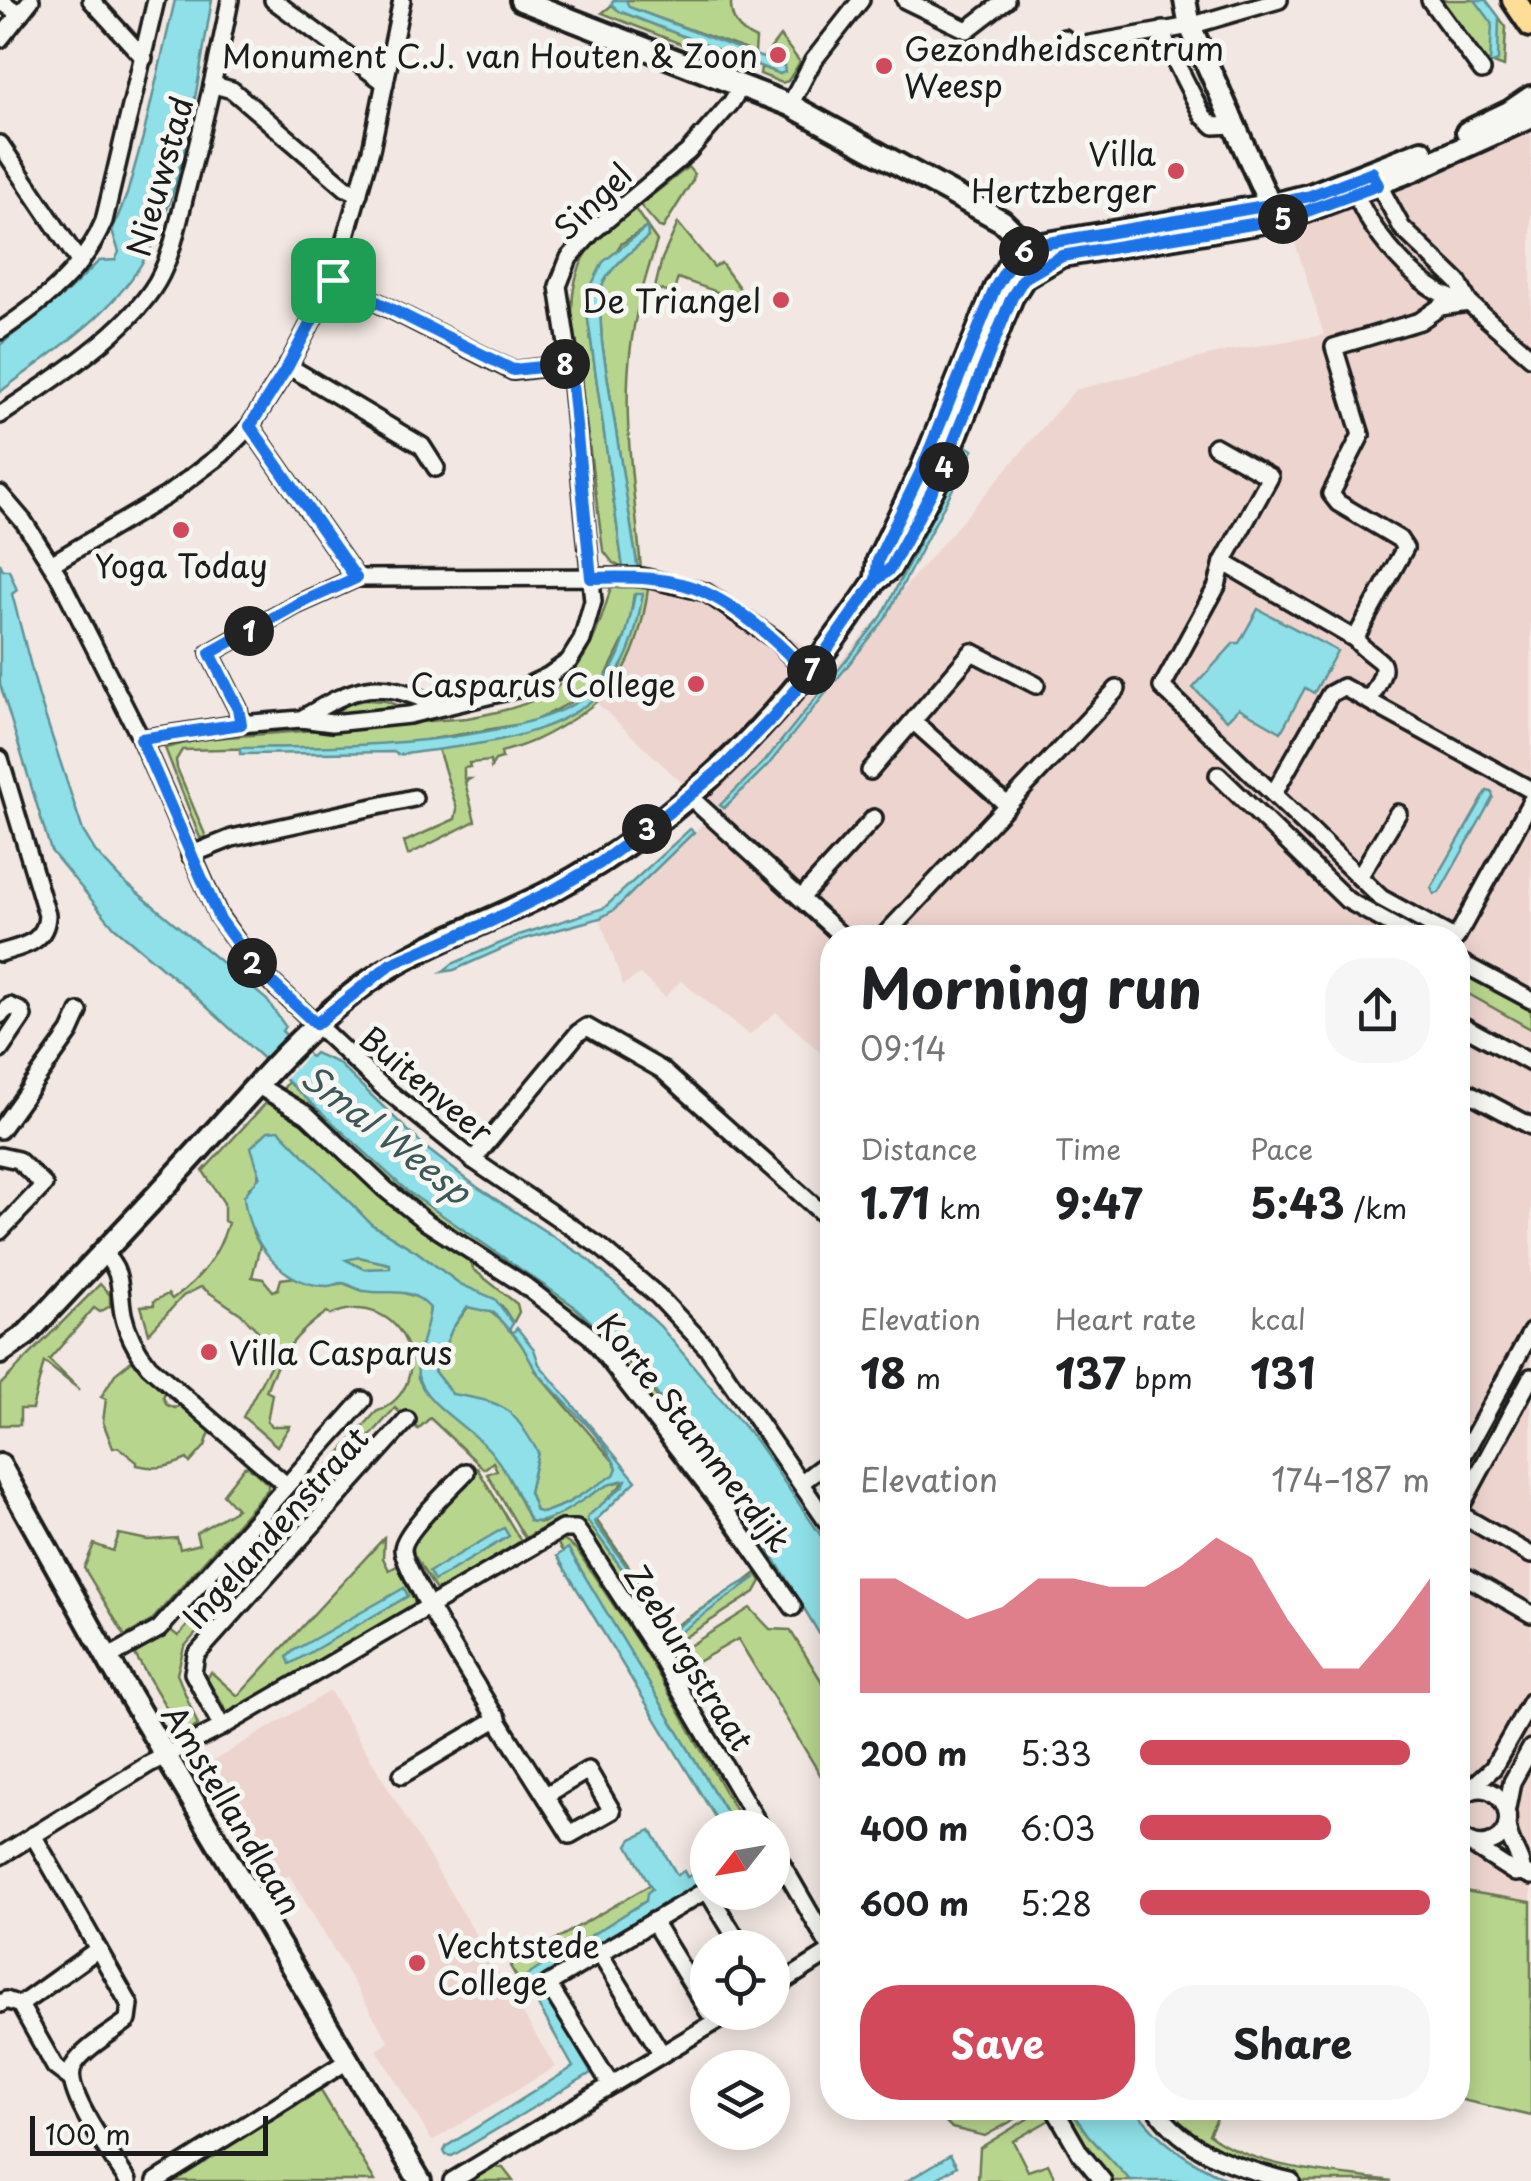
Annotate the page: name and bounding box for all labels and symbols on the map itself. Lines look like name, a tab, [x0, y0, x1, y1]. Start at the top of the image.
place label: Gezondheidscentrum Weesp	[904, 24, 1224, 109]
place label: Monument C.J. van Houten & Zoon	[222, 31, 758, 79]
marker: Monument C.J. van Houten & Zoon	[767, 44, 789, 66]
marker: Gezondheidscentrum Weesp	[873, 55, 895, 77]
street label: Nieuwstad	[113, 91, 205, 261]
place label: Villa Hertzberger	[971, 129, 1156, 214]
street label: Singel	[542, 151, 642, 251]
marker: Villa Hertzberger	[1165, 160, 1187, 182]
pin: 5	[1258, 194, 1308, 244]
pin: 6	[999, 226, 1049, 276]
pin	[291, 238, 376, 323]
place label: De Triangel	[582, 276, 761, 324]
marker: De Triangel	[770, 289, 792, 311]
pin: 8	[540, 339, 590, 389]
pin: 4	[919, 442, 969, 492]
marker: Yoga Today	[170, 519, 192, 541]
place label: Yoga Today	[94, 541, 268, 589]
pin: 1	[224, 606, 274, 656]
pin: 7	[787, 645, 837, 695]
place label: Casparus College	[410, 660, 676, 708]
marker: Casparus College	[685, 673, 707, 695]
pin: 3	[622, 804, 672, 854]
pin: 2	[227, 938, 277, 988]
street label: Buitenveer	[350, 1014, 504, 1154]
water label: Smal Weesp	[291, 1050, 485, 1217]
street label: Korte Stammerdijk	[586, 1302, 804, 1562]
place label: Villa Casparus	[229, 1328, 452, 1376]
marker: Villa Casparus	[198, 1341, 220, 1363]
street label: Ingelandenstraat	[171, 1415, 379, 1639]
street label: Zeeburgstraat	[613, 1554, 767, 1760]
street label: Amstellandlaan	[151, 1695, 315, 1923]
north arrow	[690, 1810, 790, 1910]
place label: Vechtstede College	[437, 1921, 600, 2006]
marker: Vechtstede College	[406, 1952, 428, 1974]
scale bar	[30, 2111, 268, 2156]

